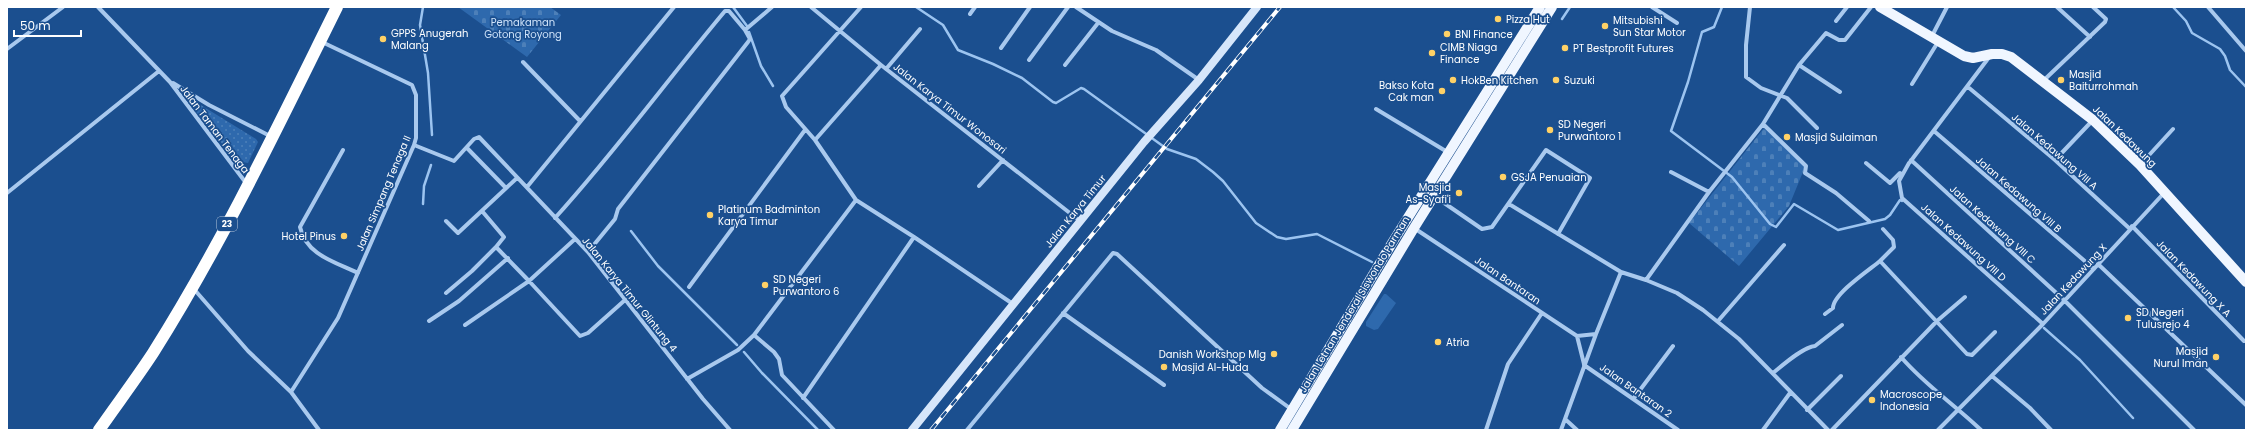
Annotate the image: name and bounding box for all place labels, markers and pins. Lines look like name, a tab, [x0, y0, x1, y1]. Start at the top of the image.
place label: Pizza Hut	[1506, 12, 1550, 27]
place label: Mitsubishi Sun Star Motor	[1613, 13, 1686, 40]
marker: Pizza Hut	[1493, 14, 1503, 24]
marker: Mitsubishi Sun Star Motor	[1600, 21, 1610, 31]
place label: GPPS Anugerah Malang	[391, 26, 468, 53]
place label: BNI Finance	[1455, 27, 1513, 42]
marker: BNI Finance	[1442, 29, 1452, 39]
marker: GPPS Anugerah Malang	[378, 34, 388, 44]
place label: CIMB Niaga Finance	[1440, 40, 1497, 67]
place label: PT Bestprofit Futures	[1573, 41, 1674, 56]
marker: PT Bestprofit Futures	[1560, 43, 1570, 53]
marker: CIMB Niaga Finance	[1427, 48, 1437, 58]
place label: Masjid Baiturrohmah	[2069, 67, 2138, 94]
place label: HokBen Kitchen	[1461, 73, 1538, 88]
place label: Suzuki	[1564, 73, 1595, 88]
marker: HokBen Kitchen	[1448, 75, 1458, 85]
marker: Suzuki	[1551, 75, 1561, 85]
marker: Masjid Baiturrohmah	[2056, 75, 2066, 85]
place label: Bakso Kota Cak man	[1379, 78, 1434, 105]
marker: Bakso Kota Cak man	[1437, 86, 1447, 96]
place label: SD Negeri Purwantoro 1	[1558, 117, 1621, 144]
marker: SD Negeri Purwantoro 1	[1545, 125, 1555, 135]
place label: Masjid Sulaiman	[1795, 130, 1877, 145]
marker: Masjid Sulaiman	[1782, 132, 1792, 142]
place label: GSJA Penuaian	[1511, 170, 1587, 185]
marker: GSJA Penuaian	[1498, 172, 1508, 182]
place label: Masjid As-Syafi'i	[1405, 180, 1451, 207]
marker: Masjid As-Syafi'i	[1454, 188, 1464, 198]
place label: Platinum Badminton Karya Timur	[718, 202, 820, 229]
marker: Platinum Badminton Karya Timur	[705, 210, 715, 220]
place label: Hotel Pinus	[281, 229, 336, 244]
marker: Hotel Pinus	[339, 231, 349, 241]
place label: SD Negeri Purwantoro 6	[773, 272, 839, 299]
marker: SD Negeri Purwantoro 6	[760, 280, 770, 290]
place label: SD Negeri Tulusrejo 4	[2136, 305, 2190, 332]
marker: SD Negeri Tulusrejo 4	[2123, 313, 2133, 323]
place label: Atria	[1446, 335, 1469, 350]
marker: Atria	[1433, 337, 1443, 347]
place label: Masjid Nurul Iman	[2153, 344, 2208, 371]
place label: Danish Workshop Mlg	[1159, 347, 1266, 362]
marker: Danish Workshop Mlg	[1269, 349, 1279, 359]
marker: Masjid Nurul Iman	[2211, 352, 2221, 362]
place label: Masjid Al-Huda	[1172, 360, 1249, 375]
marker: Masjid Al-Huda	[1159, 362, 1169, 372]
place label: Macroscope Indonesia	[1880, 387, 1942, 414]
marker: Macroscope Indonesia	[1867, 395, 1877, 405]

